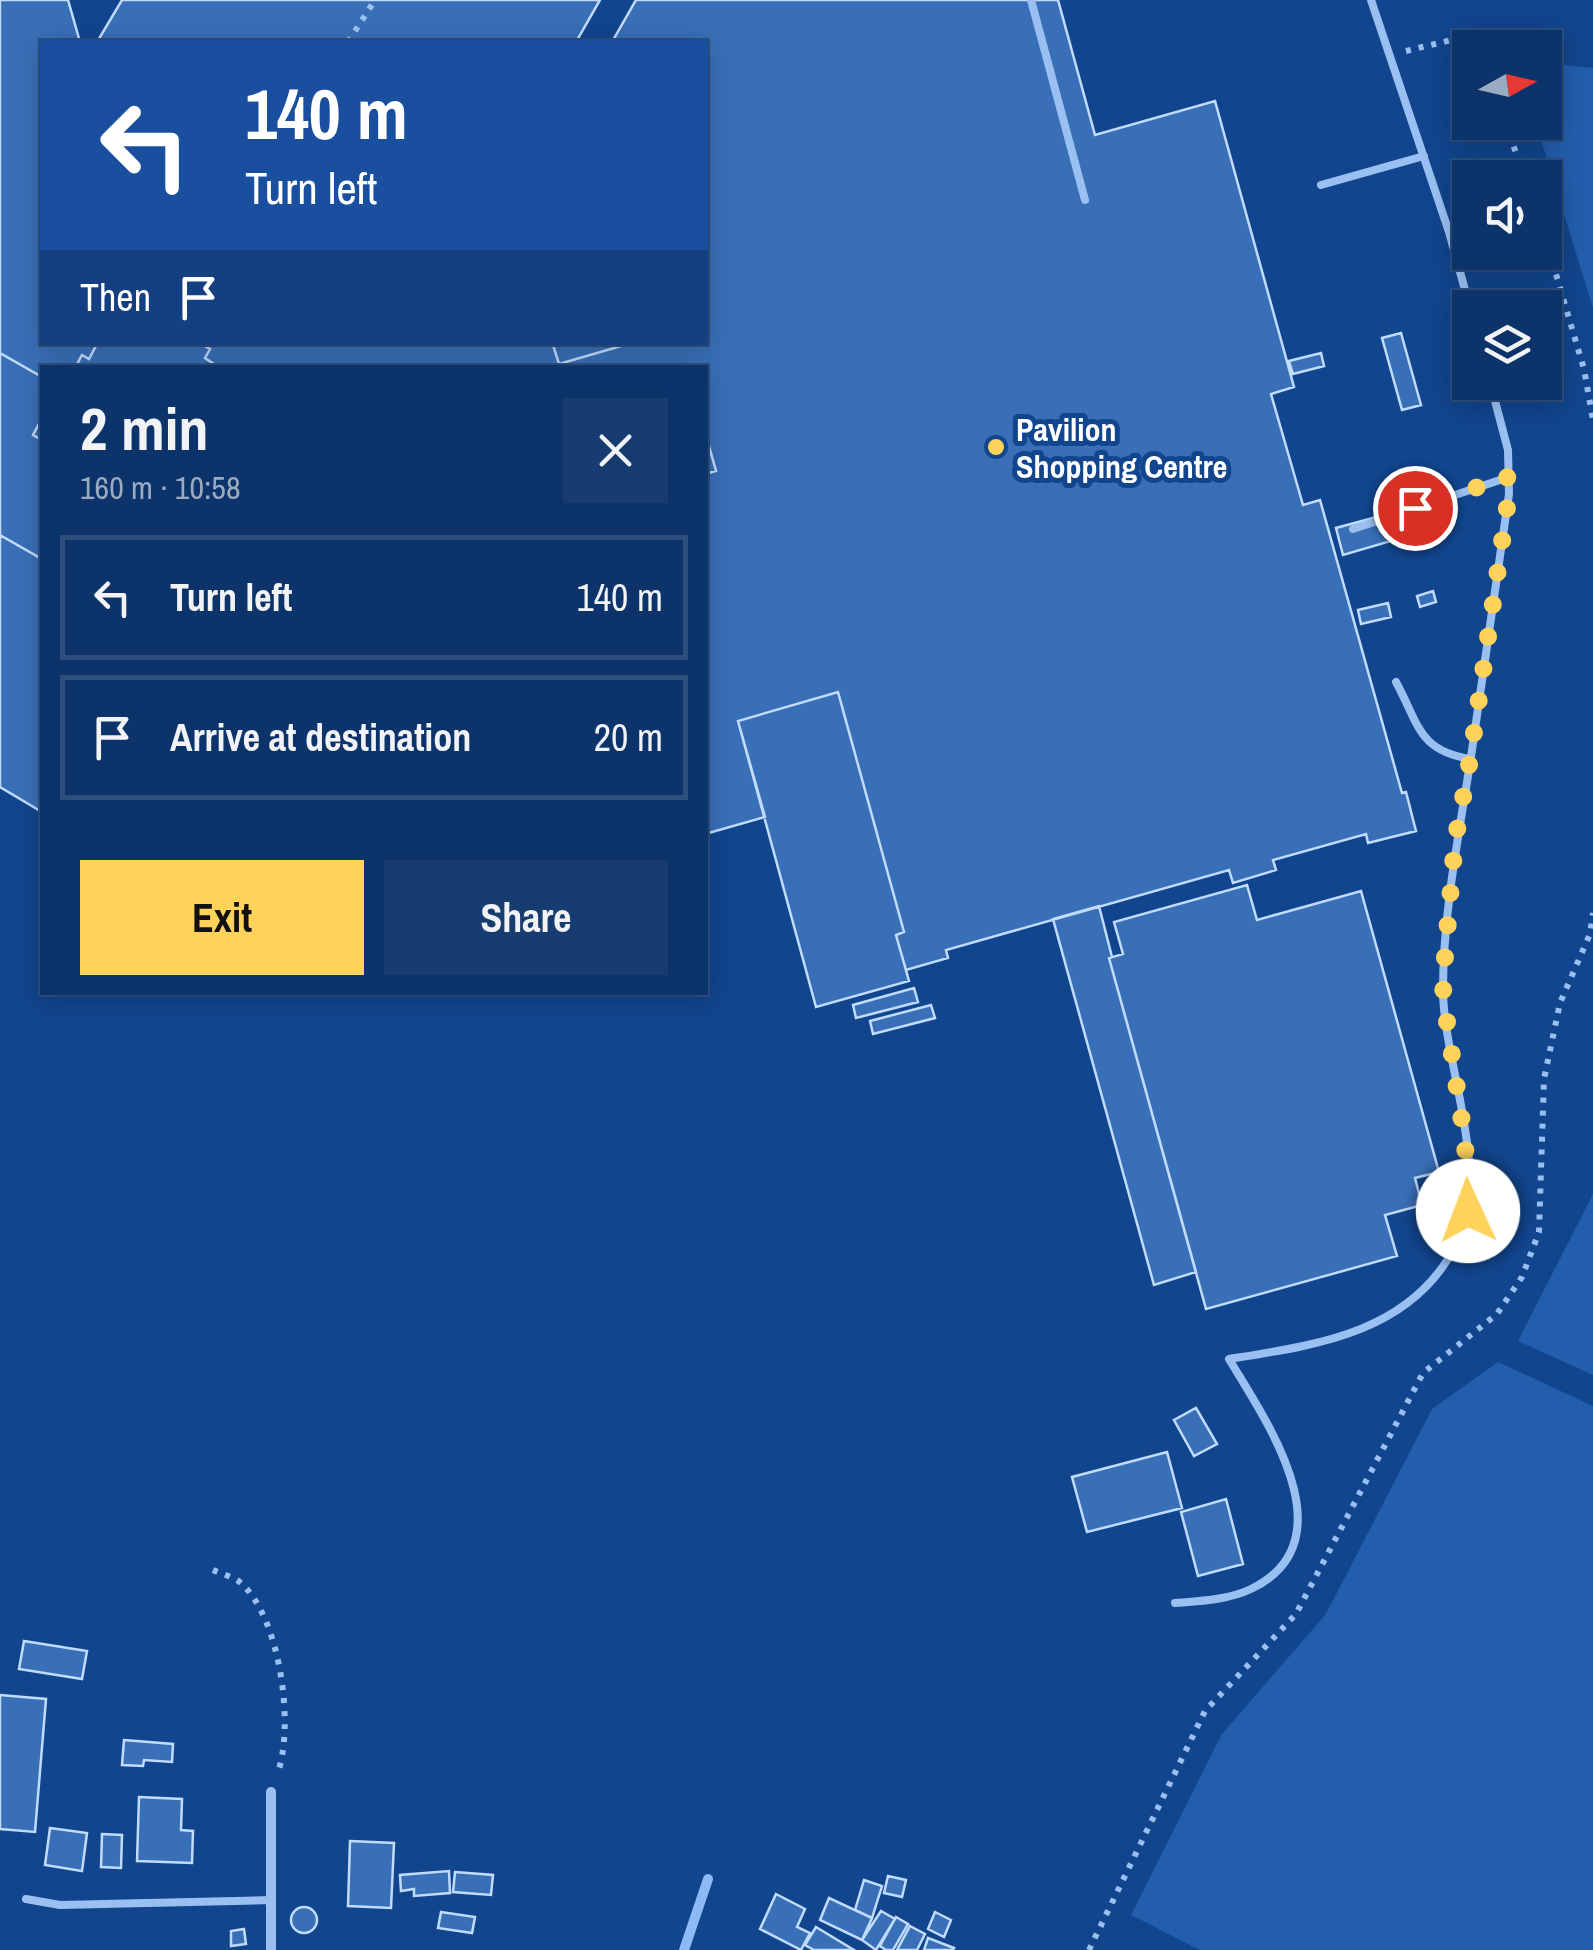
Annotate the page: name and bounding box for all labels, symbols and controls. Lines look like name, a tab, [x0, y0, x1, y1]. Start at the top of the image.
north arrow	[1452, 30, 1562, 140]
map controls	[1452, 30, 1562, 400]
text: 140 m	[245, 67, 408, 161]
icon: left	[80, 80, 210, 210]
text: Turn left	[245, 157, 377, 218]
button: sound	[1452, 160, 1562, 270]
icon: arrive	[171, 270, 226, 325]
text: Then	[80, 272, 151, 323]
button: layers	[1452, 290, 1562, 400]
text: 2 min	[80, 388, 209, 469]
button: close	[563, 398, 668, 503]
place label: Pavilion Shopping Centre	[1016, 408, 1227, 488]
marker: Pavilion Shopping Centre	[985, 436, 1007, 458]
text: 160 m · 10:58	[80, 466, 240, 509]
pin	[1373, 466, 1458, 551]
icon: arrive	[1388, 481, 1443, 536]
icon: left	[85, 570, 140, 625]
text: Turn left	[170, 572, 292, 623]
text: 140 m	[576, 572, 663, 623]
icon: arrive	[85, 710, 140, 765]
text: Arrive at destination	[170, 712, 471, 763]
text: 20 m	[594, 712, 663, 763]
button: Exit	[80, 860, 364, 975]
button: Share	[384, 860, 668, 975]
position arrow	[1416, 1159, 1520, 1263]

